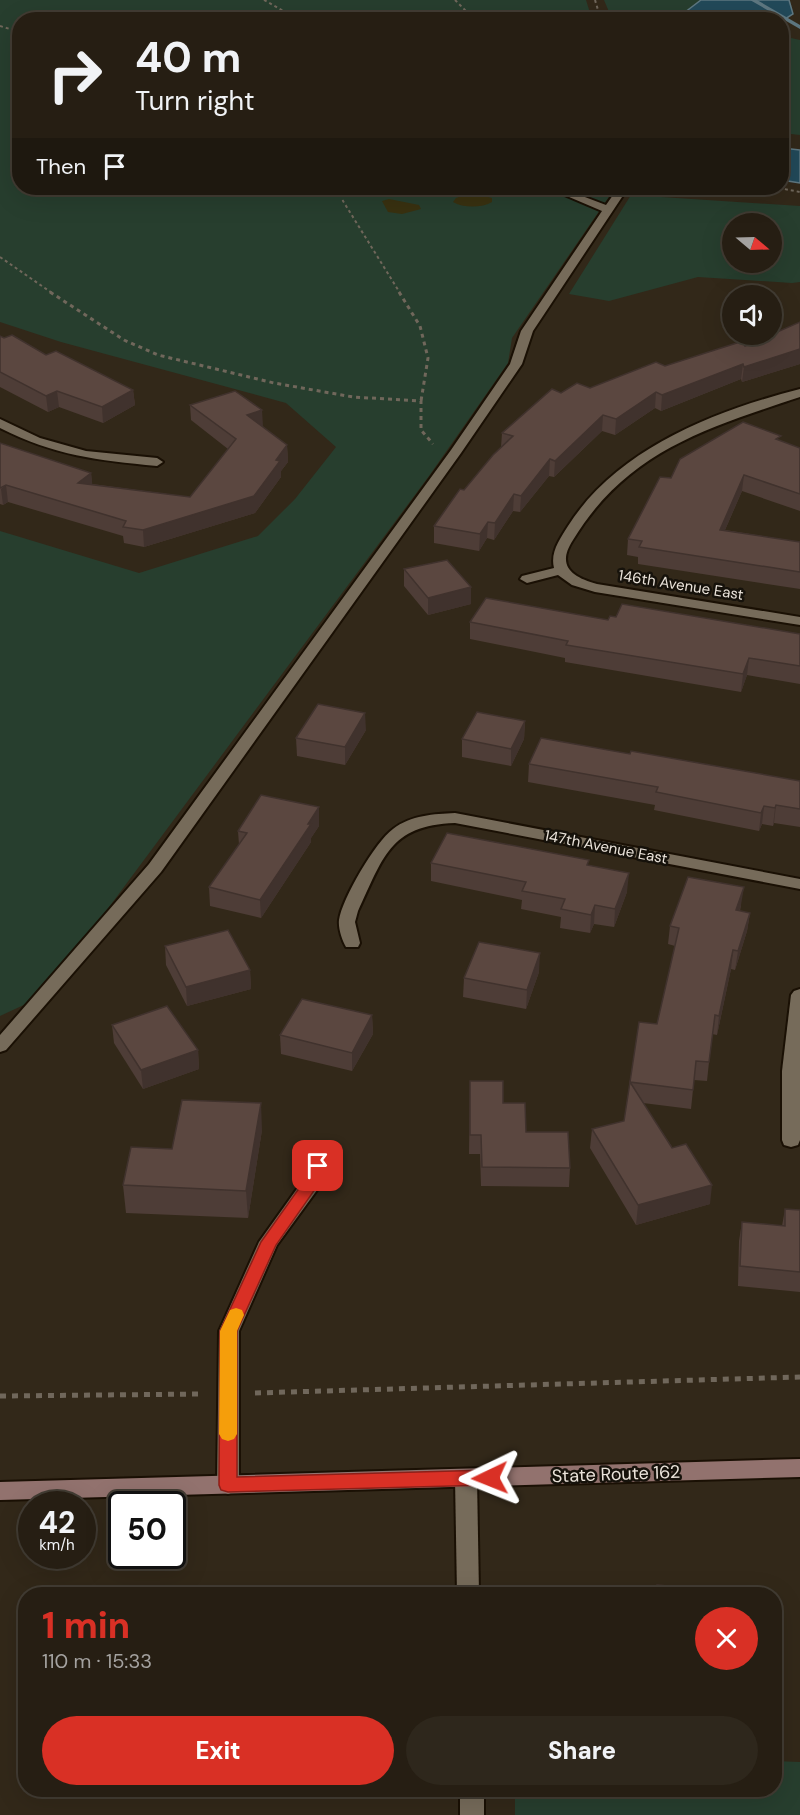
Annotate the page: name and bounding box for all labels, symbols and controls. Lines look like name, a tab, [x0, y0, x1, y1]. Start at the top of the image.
text: 40 m	[135, 30, 241, 85]
icon: right	[36, 36, 114, 114]
text: Turn right	[135, 83, 255, 118]
icon: arrive	[98, 150, 131, 183]
text: Then	[36, 152, 86, 181]
north arrow	[722, 213, 782, 273]
map controls	[722, 213, 782, 345]
button: sound	[722, 285, 782, 345]
street label: 146th Avenue East	[617, 565, 745, 605]
street label: 147th Avenue East	[543, 825, 669, 869]
pin	[292, 1140, 343, 1191]
icon: arrive	[301, 1149, 334, 1182]
position arrow	[458, 1446, 522, 1510]
street label: State Route 162	[551, 1460, 681, 1488]
speed limit sign: 50	[108, 1491, 186, 1569]
text: 42	[39, 1503, 75, 1542]
text: km/h	[39, 1535, 75, 1555]
text: 1 min	[42, 1602, 130, 1649]
button: close	[695, 1607, 758, 1670]
text: 110 m · 15:33	[42, 1648, 152, 1674]
button: Exit	[42, 1716, 394, 1785]
button: Share	[406, 1716, 758, 1785]

